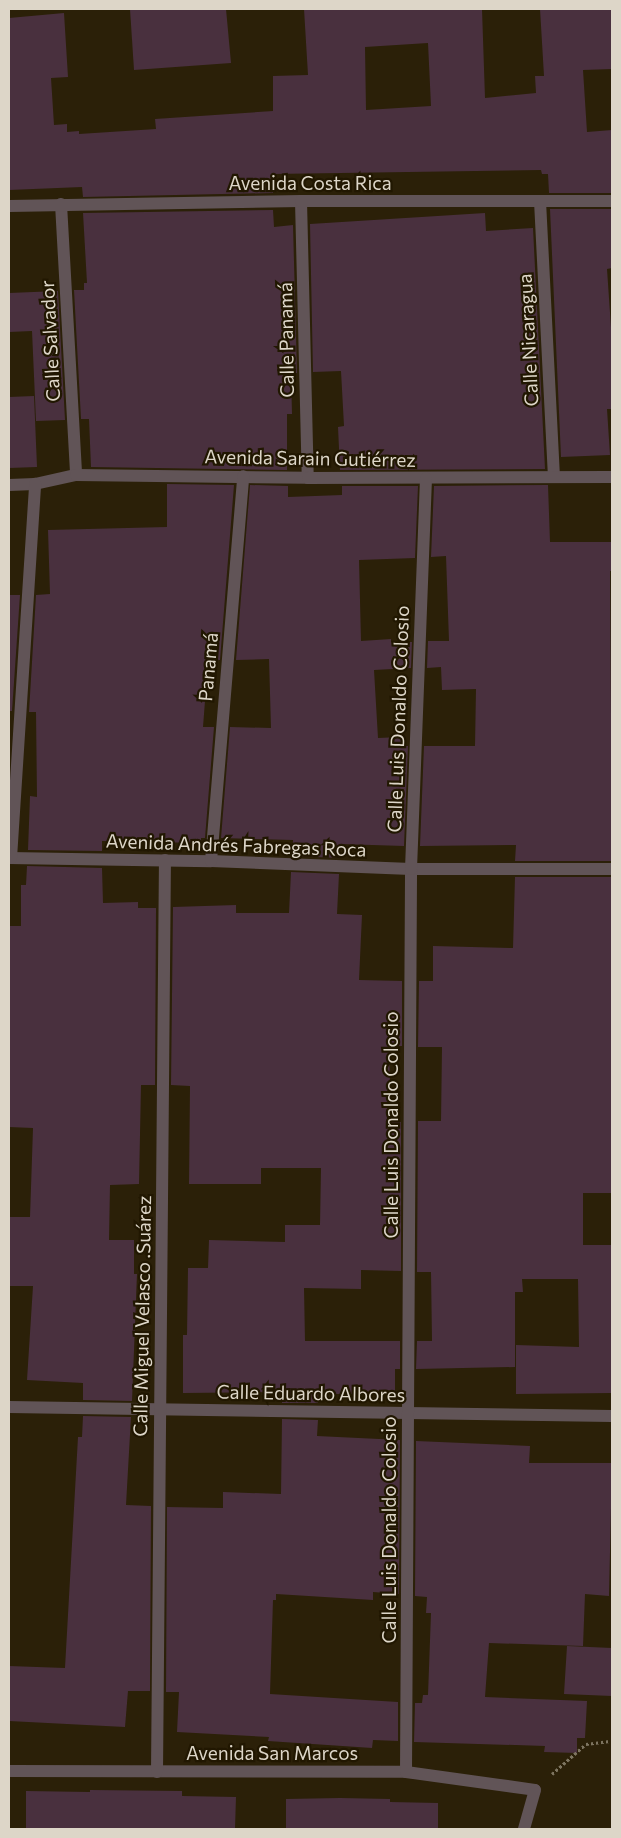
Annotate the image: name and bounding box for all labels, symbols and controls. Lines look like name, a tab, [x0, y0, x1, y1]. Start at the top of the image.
street label: Avenida Costa Rica	[228, 172, 392, 194]
street label: Calle Nicaragua	[513, 273, 543, 407]
street label: Calle Salvador	[35, 280, 65, 402]
street label: Calle Panamá	[274, 282, 298, 398]
street label: Avenida Sarain Gutiérrez	[204, 445, 416, 471]
street label: Calle Luis Donaldo Colosio	[383, 605, 413, 833]
street label: Panamá	[194, 632, 222, 702]
street label: Avenida Andrés Fabregas Roca	[105, 829, 367, 861]
street label: Calle Luis Donaldo Colosio	[380, 1011, 402, 1239]
street label: Calle Miguel Velasco .Suárez	[128, 1195, 156, 1437]
street label: Calle Eduardo Albores	[216, 1380, 406, 1406]
street label: Calle Luis Donaldo Colosio	[378, 1416, 400, 1644]
street label: Avenida San Marcos	[186, 1742, 358, 1764]

